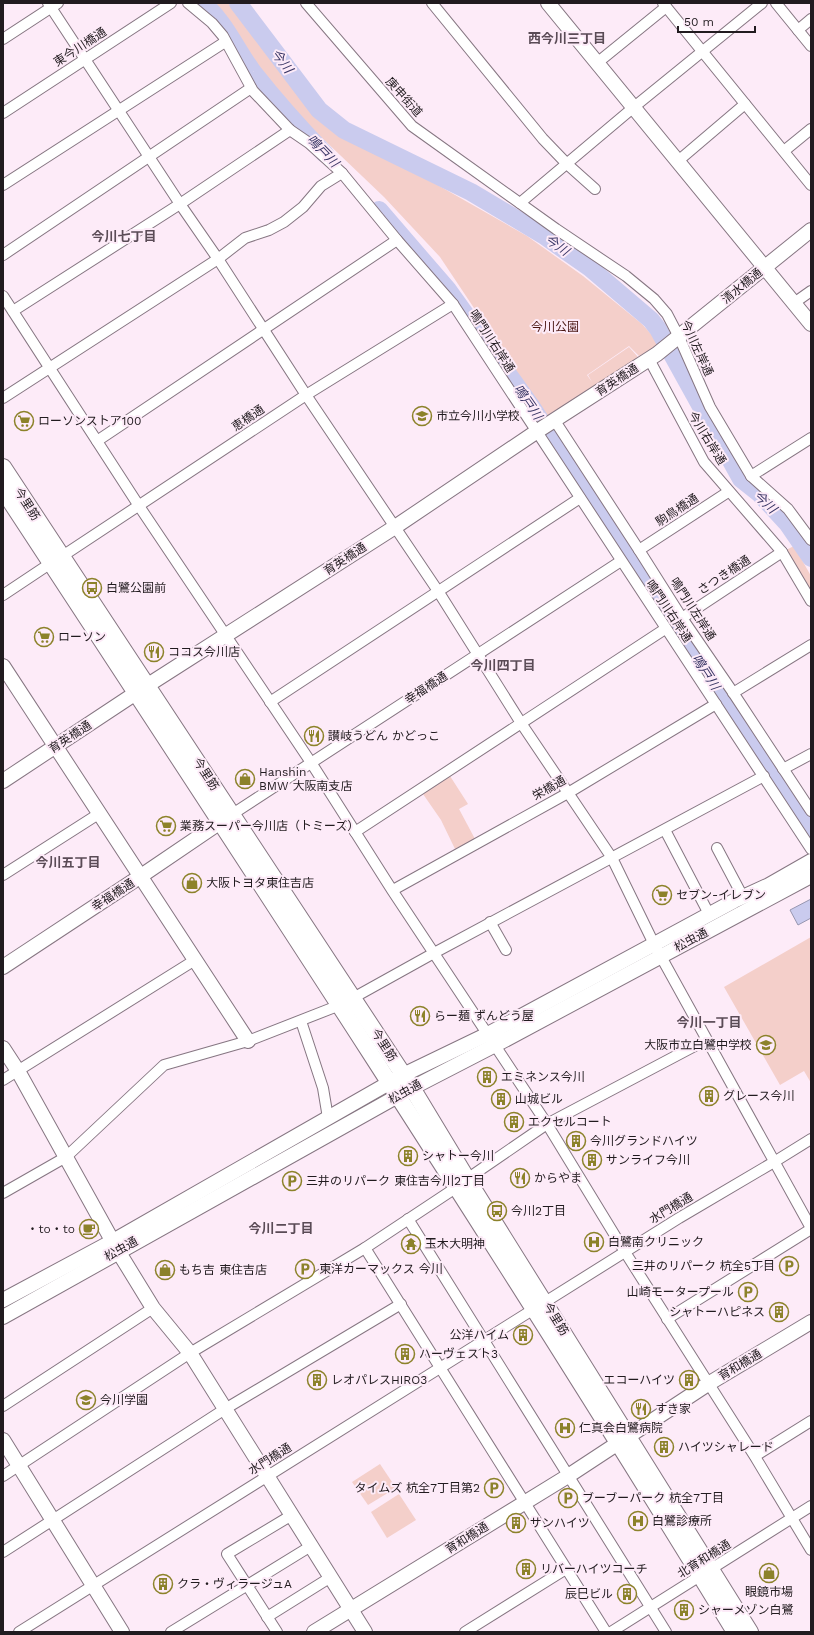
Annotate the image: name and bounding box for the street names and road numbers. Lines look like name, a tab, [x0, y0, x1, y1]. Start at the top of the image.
street label: 東今川橋通	[51, 25, 109, 69]
street label: 庚申街道	[383, 74, 425, 120]
street label: 清水橋通	[719, 265, 765, 307]
street label: 鳴門川右岸通	[467, 307, 517, 375]
street label: 今川左岸通	[678, 318, 716, 378]
street label: 育英橋通	[593, 361, 641, 399]
street label: 恵橋通	[229, 402, 267, 434]
street label: 今川右岸通	[685, 409, 729, 467]
street label: 今里筋	[11, 485, 43, 523]
street label: 駒鳥橋通	[653, 491, 701, 529]
street label: 育英橋通	[321, 540, 369, 578]
street label: さつき橋通	[695, 553, 753, 597]
street label: 鳴門川左岸通	[668, 575, 718, 643]
street label: 鳴門川右岸通	[643, 577, 695, 645]
street label: 幸福橋通	[402, 669, 450, 707]
street label: 育英橋通	[46, 718, 94, 756]
street label: 今里筋	[190, 755, 222, 793]
street label: 栄橋通	[530, 773, 568, 803]
street label: 幸福橋通	[89, 876, 137, 914]
street label: 松虫通	[672, 925, 710, 955]
street label: 今里筋	[368, 1026, 400, 1064]
street label: 松虫通	[386, 1077, 424, 1107]
street label: 水門橋通	[647, 1190, 695, 1226]
street label: 松虫通	[102, 1234, 140, 1264]
street label: 今里筋	[541, 1300, 571, 1338]
street label: 育和橋通	[716, 1347, 764, 1383]
street label: 水門橋通	[246, 1440, 294, 1478]
street label: 育和橋通	[443, 1519, 491, 1557]
street label: 北育和橋通	[675, 1537, 733, 1581]

